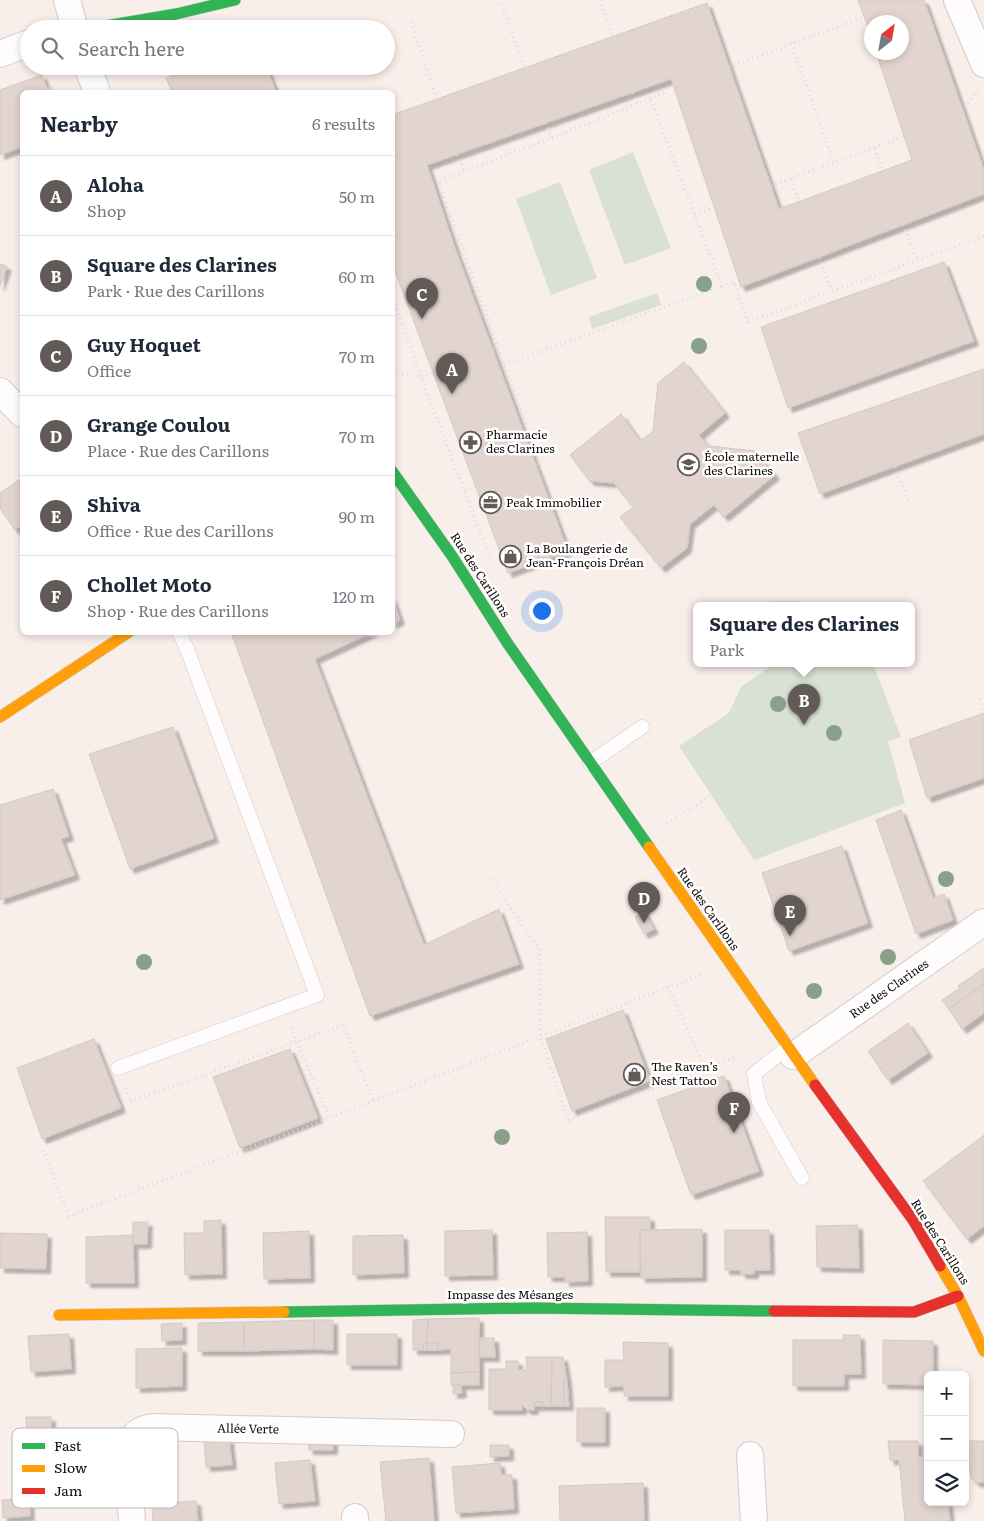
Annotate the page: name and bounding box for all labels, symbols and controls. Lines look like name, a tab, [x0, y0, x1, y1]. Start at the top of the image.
north arrow	[864, 15, 909, 60]
search box	[20, 20, 395, 75]
icon: search	[38, 34, 66, 62]
text: Search here	[78, 34, 185, 62]
text: Nearby	[40, 107, 118, 138]
text: 6 results	[312, 111, 375, 135]
text: Aloha	[87, 170, 144, 198]
text: A	[50, 184, 62, 208]
text: 50 m	[339, 184, 375, 208]
text: Shop	[87, 198, 126, 222]
text: Square des Clarines	[87, 250, 277, 278]
text: B	[50, 264, 62, 288]
text: 60 m	[338, 264, 375, 288]
text: Park · Rue des Carillons	[87, 278, 264, 302]
pin: C	[406, 278, 438, 319]
text: Guy Hoquet	[87, 330, 201, 358]
text: C	[50, 344, 62, 368]
text: 70 m	[339, 344, 375, 368]
pin: A	[436, 353, 468, 394]
text: Office	[87, 358, 131, 382]
text: Grange Coulou	[87, 410, 230, 438]
text: D	[50, 424, 62, 448]
text: 70 m	[339, 424, 375, 448]
place label: Pharmacie des Clarines	[486, 425, 555, 457]
pharmacy icon: Pharmacie des Clarines	[458, 430, 482, 454]
text: Place · Rue des Carillons	[87, 438, 269, 462]
place label: École maternelle des Clarines	[704, 447, 799, 479]
school or university icon: École maternelle des Clarines	[676, 452, 700, 476]
text: Shiva	[87, 490, 141, 518]
office icon: Peak Immobilier	[478, 491, 502, 515]
place label: Peak Immobilier	[506, 493, 602, 511]
text: E	[51, 504, 61, 528]
text: 90 m	[339, 504, 375, 528]
text: Office · Rue des Carillons	[87, 518, 274, 542]
street label: Rue des Carillons	[447, 529, 515, 621]
place label: La Boulangerie de Jean-François Dréan	[526, 539, 644, 571]
shop icon: La Boulangerie de Jean-François Dréan	[498, 544, 522, 568]
text: Chollet Moto	[87, 570, 212, 598]
text: F	[51, 584, 61, 608]
text: 120 m	[332, 584, 375, 608]
text: Shop · Rue des Carillons	[87, 598, 268, 622]
your location	[529, 598, 555, 624]
popup	[693, 602, 915, 667]
text: Square des Clarines	[709, 609, 899, 637]
text: Park	[709, 637, 744, 661]
pin: B	[788, 684, 820, 725]
street label: Rue des Carillons	[673, 863, 745, 954]
pin: D	[628, 882, 660, 923]
pin: E	[774, 895, 806, 936]
street label: Rue des Clarines	[845, 954, 932, 1022]
place label: The Raven’s Nest Tattoo	[651, 1057, 718, 1089]
shop icon: The Raven’s Nest Tattoo	[623, 1062, 647, 1086]
pin: F	[718, 1092, 750, 1133]
street label: Rue des Carillons	[907, 1195, 975, 1288]
street label: Impasse des Mésanges	[447, 1285, 574, 1303]
map controls	[924, 1371, 969, 1506]
button: +	[924, 1371, 969, 1416]
button: −	[924, 1416, 969, 1461]
street label: Allée Verte	[217, 1418, 279, 1438]
legend	[12, 1428, 178, 1508]
text: Fast	[54, 1435, 82, 1455]
text: Slow	[54, 1457, 87, 1477]
button: layers	[924, 1461, 969, 1506]
text: Jam	[54, 1480, 83, 1500]

